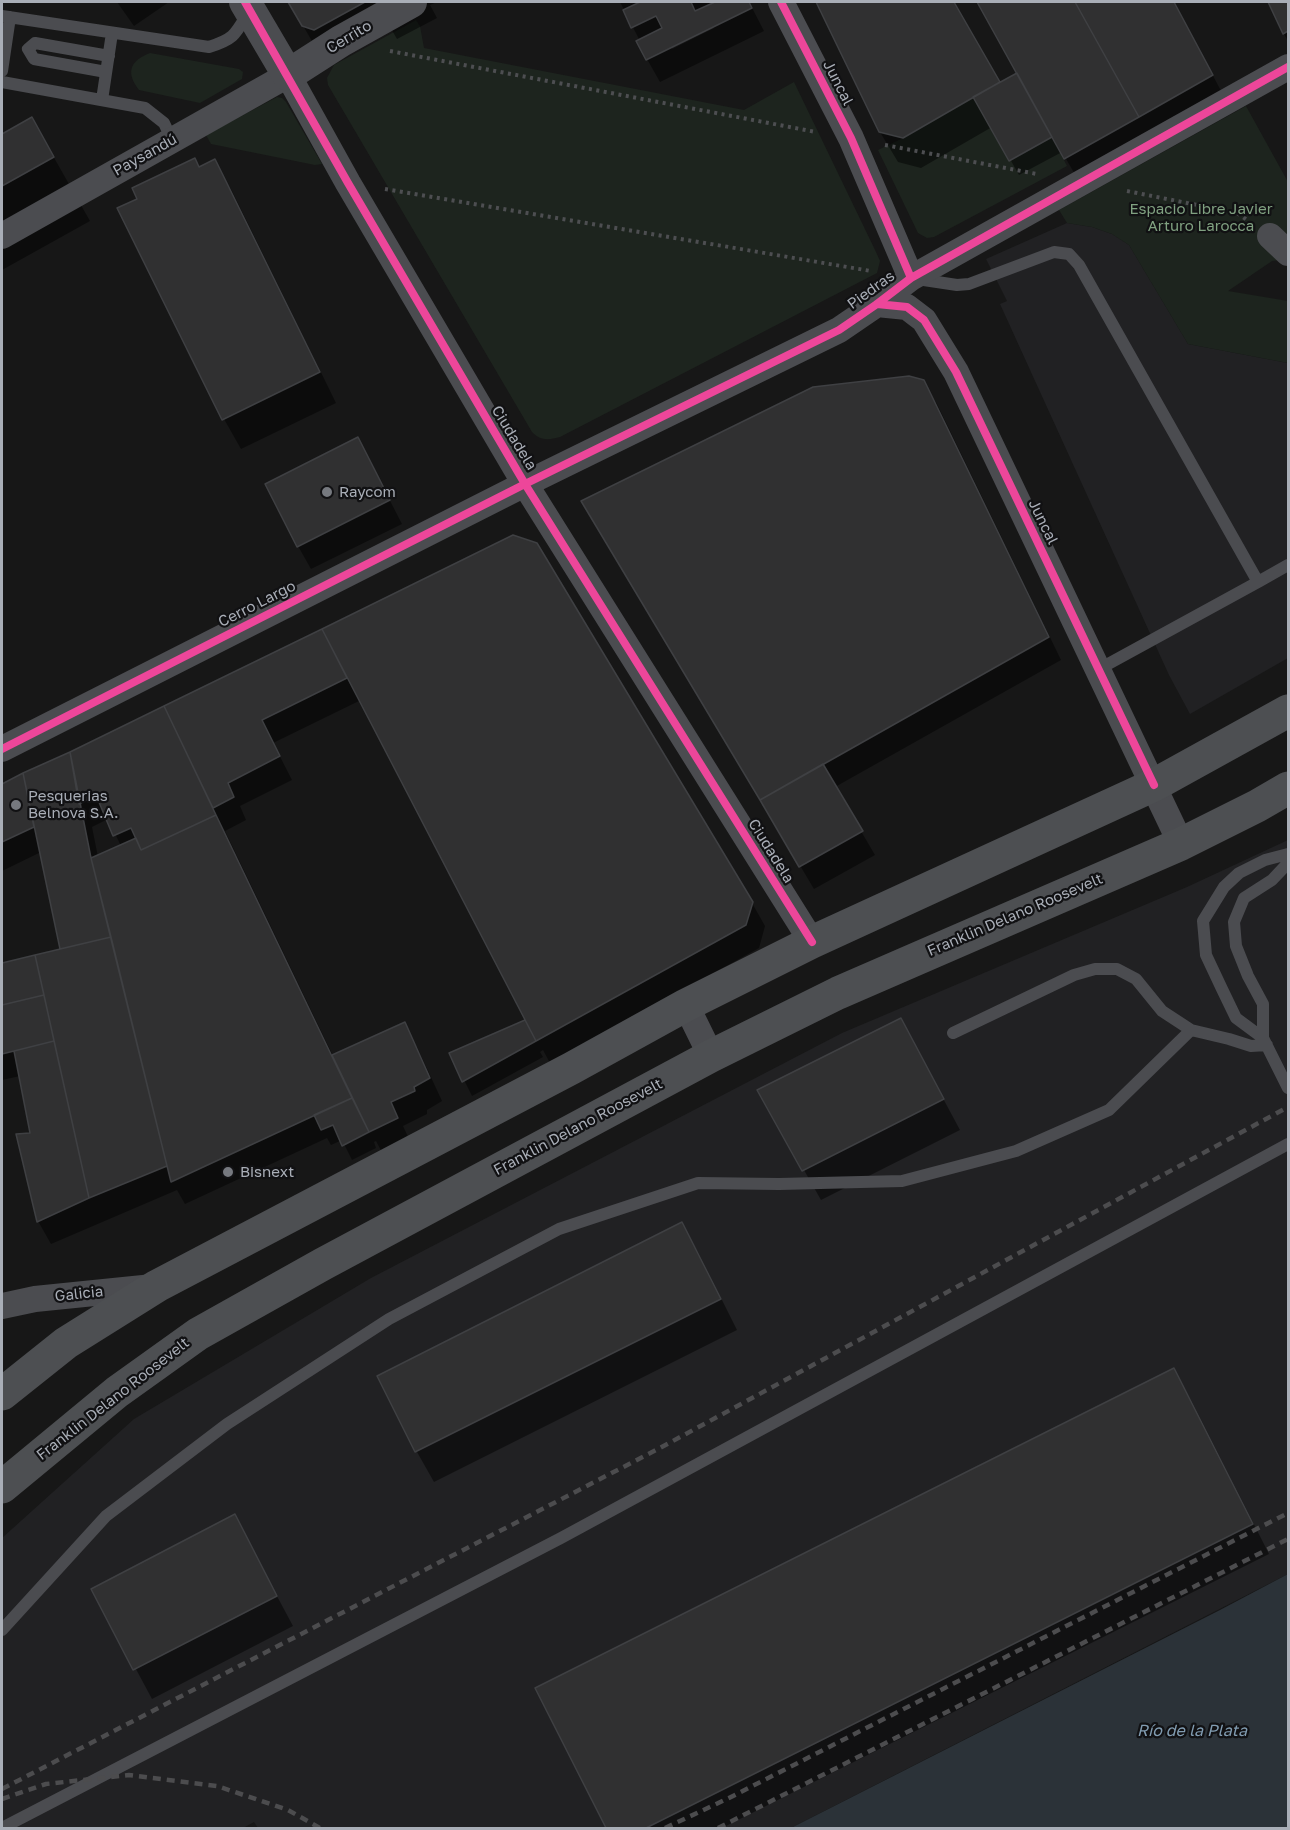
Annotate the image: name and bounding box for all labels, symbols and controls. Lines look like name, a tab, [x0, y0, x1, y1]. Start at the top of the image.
street label: Cerrito	[323, 17, 375, 57]
street label: Juncal	[819, 57, 857, 109]
street label: Paysandú	[110, 130, 180, 180]
park label: Espacio Libre Javier Arturo Larocca	[1129, 200, 1273, 235]
street label: Piedras	[844, 267, 898, 313]
street label: Ciudadela	[488, 402, 540, 474]
place label: Raycom	[339, 483, 396, 501]
marker: Raycom	[320, 485, 334, 499]
street label: Juncal	[1024, 496, 1062, 548]
street label: Cerro Largo	[215, 577, 299, 631]
place label: Pesquerias Belnova S.A.	[28, 787, 118, 822]
marker: Pesquerias Belnova S.A.	[9, 798, 23, 812]
street label: Ciudadela	[744, 816, 798, 886]
street label: Franklin Delano Roosevelt	[925, 870, 1105, 960]
street label: Franklin Delano Roosevelt	[490, 1075, 666, 1179]
place label: Bisnext	[240, 1163, 294, 1181]
marker: Bisnext	[221, 1165, 235, 1179]
street label: Galicia	[54, 1283, 104, 1305]
street label: Franklin Delano Roosevelt	[33, 1334, 193, 1464]
water label: Río de la Plata	[1137, 1721, 1247, 1741]

